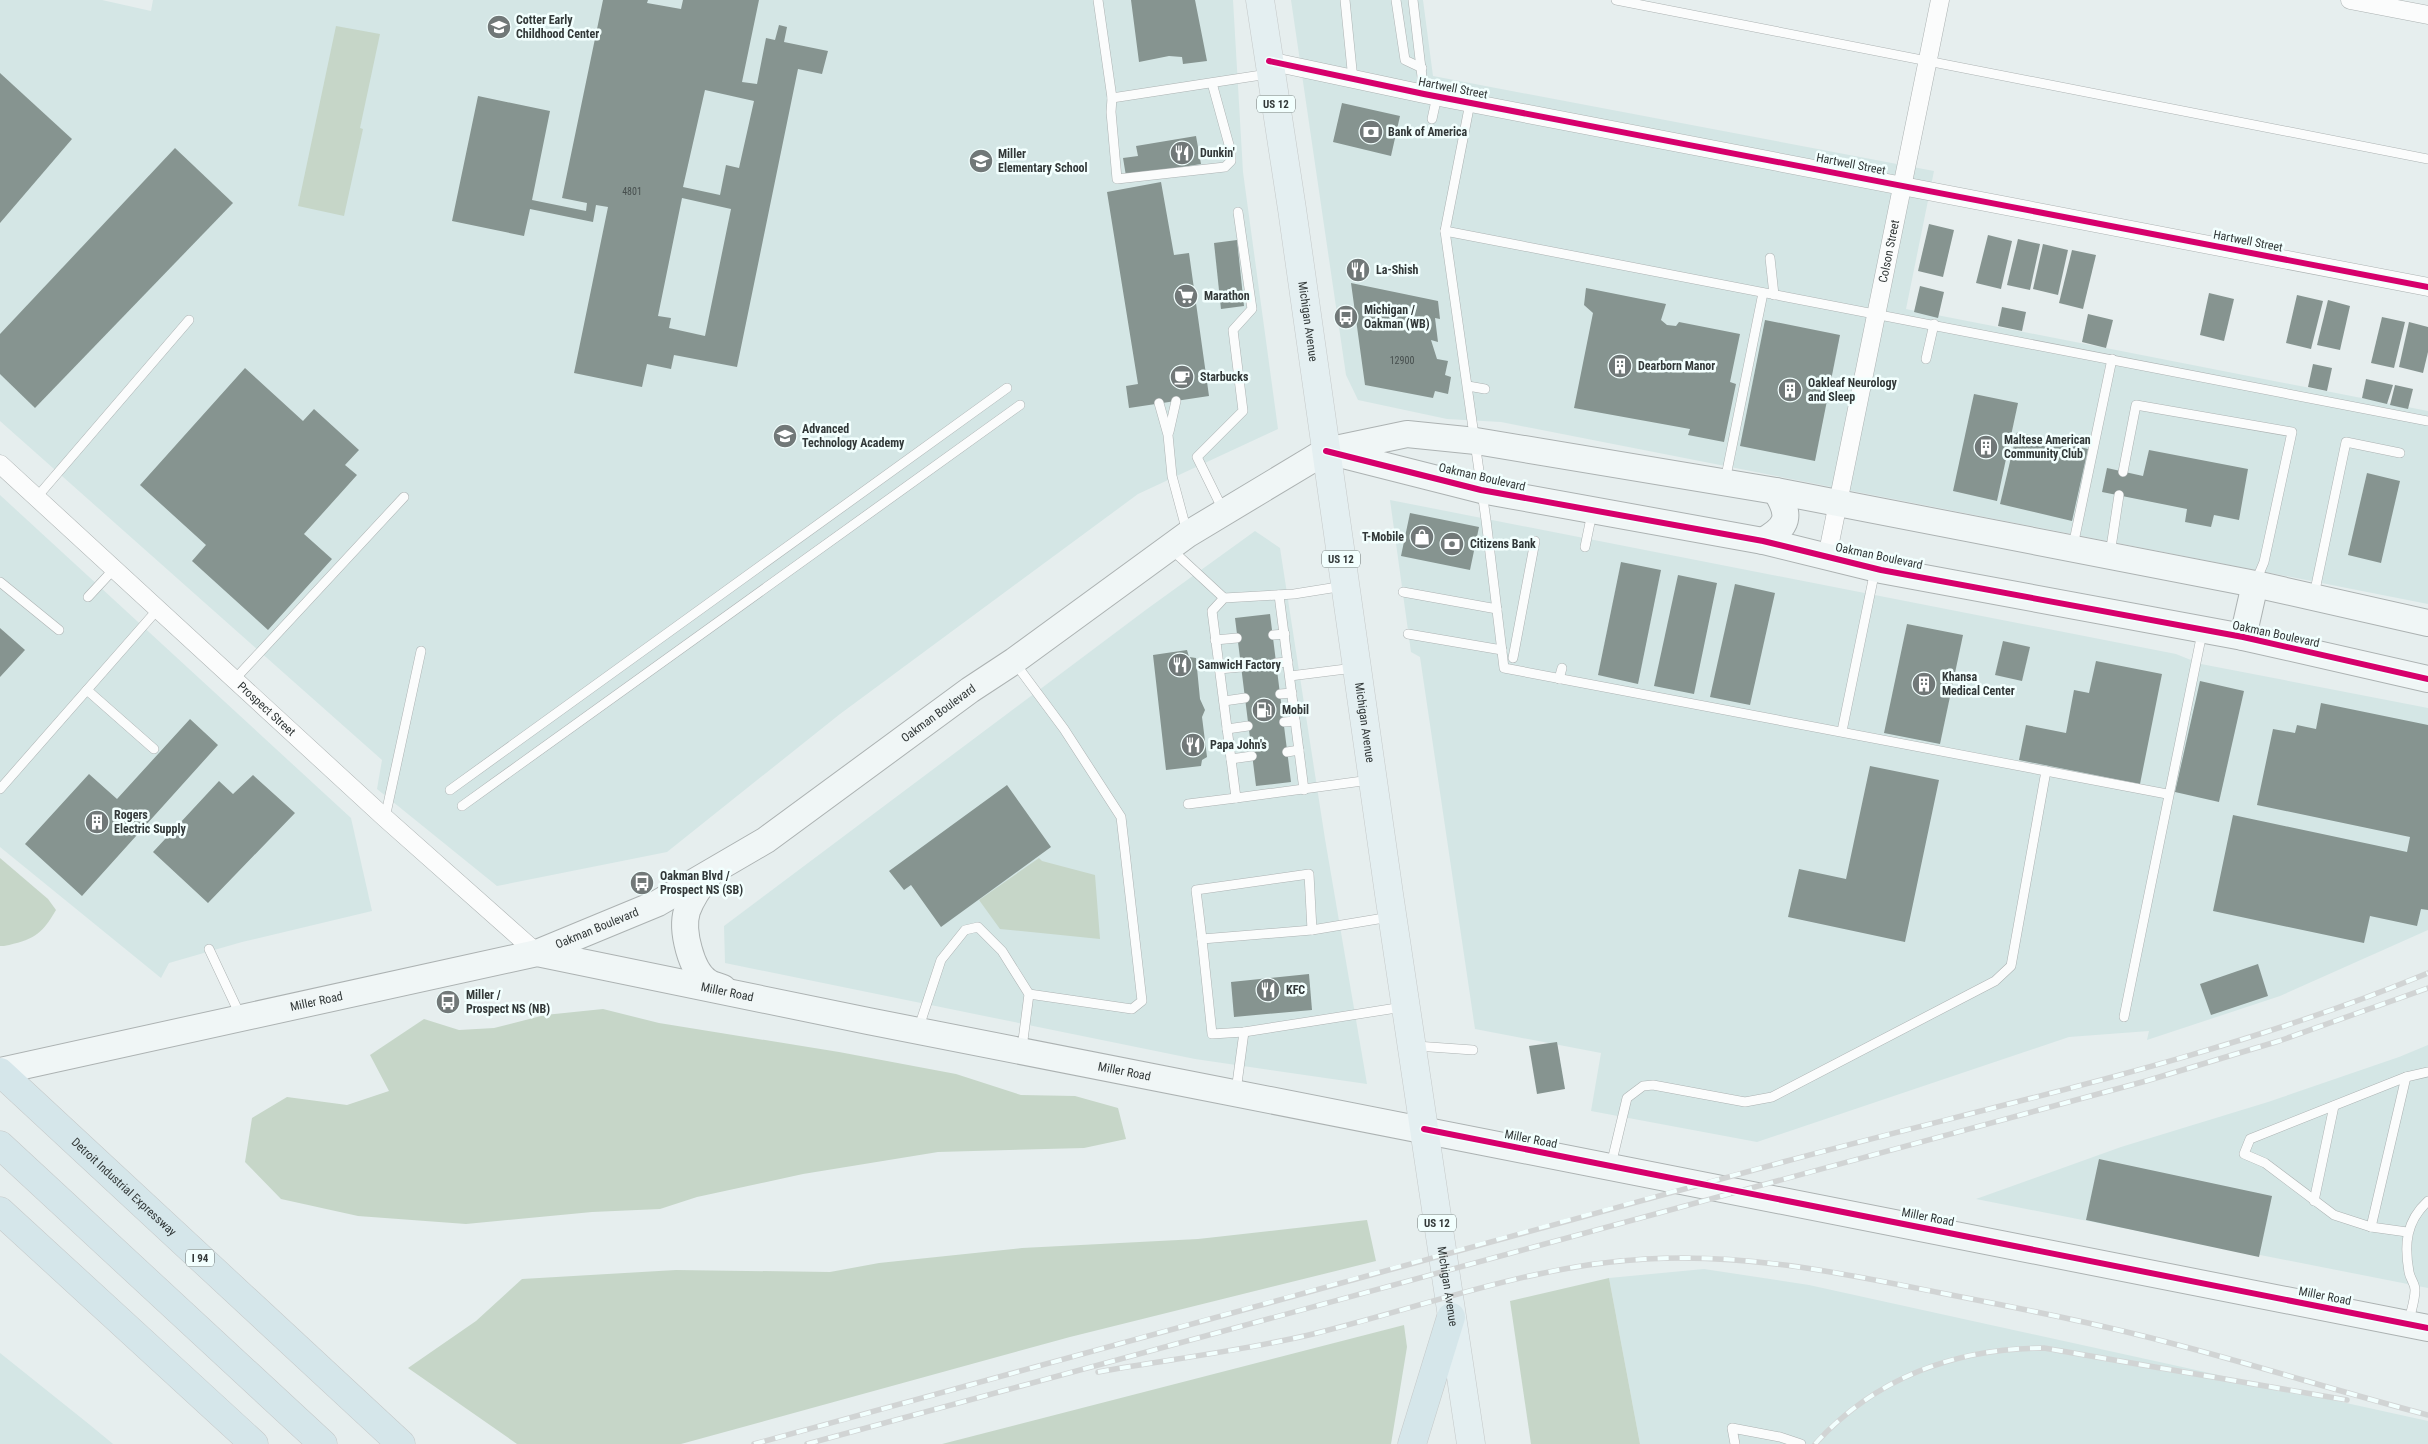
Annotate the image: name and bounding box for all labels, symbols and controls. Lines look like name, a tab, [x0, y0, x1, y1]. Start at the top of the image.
place label: Cotter Early Childhood Center	[516, 13, 599, 41]
school or university icon: Cotter Early Childhood Center	[486, 14, 512, 40]
street label: Hartwell Street	[1417, 74, 1489, 102]
road number: US 12	[1257, 96, 1295, 112]
bank icon: Bank of America	[1358, 119, 1384, 145]
place label: Bank of America	[1388, 125, 1468, 139]
restaurant icon: Dunkin'	[1169, 140, 1195, 166]
place label: Dunkin'	[1200, 146, 1235, 160]
place label: Miller Elementary School	[998, 147, 1088, 175]
school or university icon: Miller Elementary School	[968, 148, 994, 174]
street label: Hartwell Street	[1815, 150, 1887, 178]
house number: 4801	[622, 186, 642, 197]
street label: Colson Street	[1876, 218, 1902, 284]
street label: Hartwell Street	[2212, 227, 2284, 255]
restaurant icon: La-Shish	[1345, 257, 1371, 283]
place label: La-Shish	[1376, 263, 1419, 277]
street label: Michigan Avenue	[1295, 280, 1321, 363]
supermarket icon: Marathon	[1173, 283, 1199, 309]
place label: Marathon	[1204, 289, 1250, 303]
place label: Michigan / Oakman (WB)	[1364, 303, 1430, 331]
bus stop icon: Michigan / Oakman (WB)	[1333, 304, 1359, 330]
building icon: Dearborn Manor	[1607, 353, 1633, 379]
house number: 12900	[1390, 355, 1414, 366]
place label: Dearborn Manor	[1638, 359, 1715, 373]
cafe icon: Starbucks	[1169, 364, 1195, 390]
place label: Starbucks	[1200, 370, 1249, 384]
place label: Oakleaf Neurology and Sleep	[1808, 376, 1898, 404]
building icon: Oakleaf Neurology and Sleep	[1777, 377, 1803, 403]
place label: Advanced Technology Academy	[802, 422, 905, 450]
school or university icon: Advanced Technology Academy	[772, 423, 798, 449]
place label: Maltese American Community Club	[2004, 433, 2091, 461]
building icon: Maltese American Community Club	[1973, 434, 1999, 460]
street label: Oakman Boulevard	[1437, 460, 1527, 494]
shop icon: T-Mobile	[1409, 524, 1435, 550]
place label: T-Mobile	[1362, 530, 1404, 544]
bank icon: Citizens Bank	[1439, 531, 1465, 557]
place label: Citizens Bank	[1470, 537, 1536, 551]
street label: Oakman Boulevard	[1834, 540, 1924, 572]
road number: US 12	[1322, 550, 1360, 568]
street label: Oakman Boulevard	[2231, 618, 2321, 650]
restaurant icon: SamwicH Factory	[1167, 652, 1193, 678]
place label: SamwicH Factory	[1198, 658, 1282, 672]
place label: Khansa Medical Center	[1942, 670, 2015, 698]
building icon: Khansa Medical Center	[1911, 671, 1937, 697]
street label: Prospect Street	[235, 679, 299, 739]
street label: Oakman Boulevard	[899, 681, 978, 745]
street label: Michigan Avenue	[1352, 681, 1377, 764]
fuel station icon: Mobil	[1251, 697, 1277, 723]
place label: Mobil	[1282, 703, 1309, 717]
restaurant icon: Papa John's	[1180, 732, 1206, 758]
place label: Papa John's	[1210, 738, 1267, 752]
place label: Rogers Electric Supply	[114, 808, 186, 836]
building icon: Rogers Electric Supply	[84, 809, 110, 835]
place label: Oakman Blvd / Prospect NS (SB)	[660, 869, 743, 897]
bus stop icon: Oakman Blvd / Prospect NS (SB)	[629, 870, 655, 896]
street label: Oakman Boulevard	[553, 905, 641, 952]
restaurant icon: KFC	[1255, 977, 1281, 1003]
street label: Miller Road	[700, 980, 755, 1004]
place label: KFC	[1286, 983, 1305, 997]
place label: Miller / Prospect NS (NB)	[466, 988, 550, 1016]
street label: Miller Road	[289, 989, 344, 1014]
bus stop icon: Miller / Prospect NS (NB)	[435, 989, 461, 1015]
street label: Miller Road	[1097, 1059, 1152, 1083]
street label: Miller Road	[1503, 1127, 1559, 1151]
street label: Detroit Industrial Expressway	[69, 1135, 179, 1239]
street label: Miller Road	[1900, 1205, 1956, 1229]
road number: US 12	[1418, 1214, 1456, 1232]
street label: Michigan Avenue	[1435, 1245, 1460, 1328]
road number: I 94	[186, 1250, 214, 1266]
street label: Miller Road	[2297, 1284, 2353, 1308]

